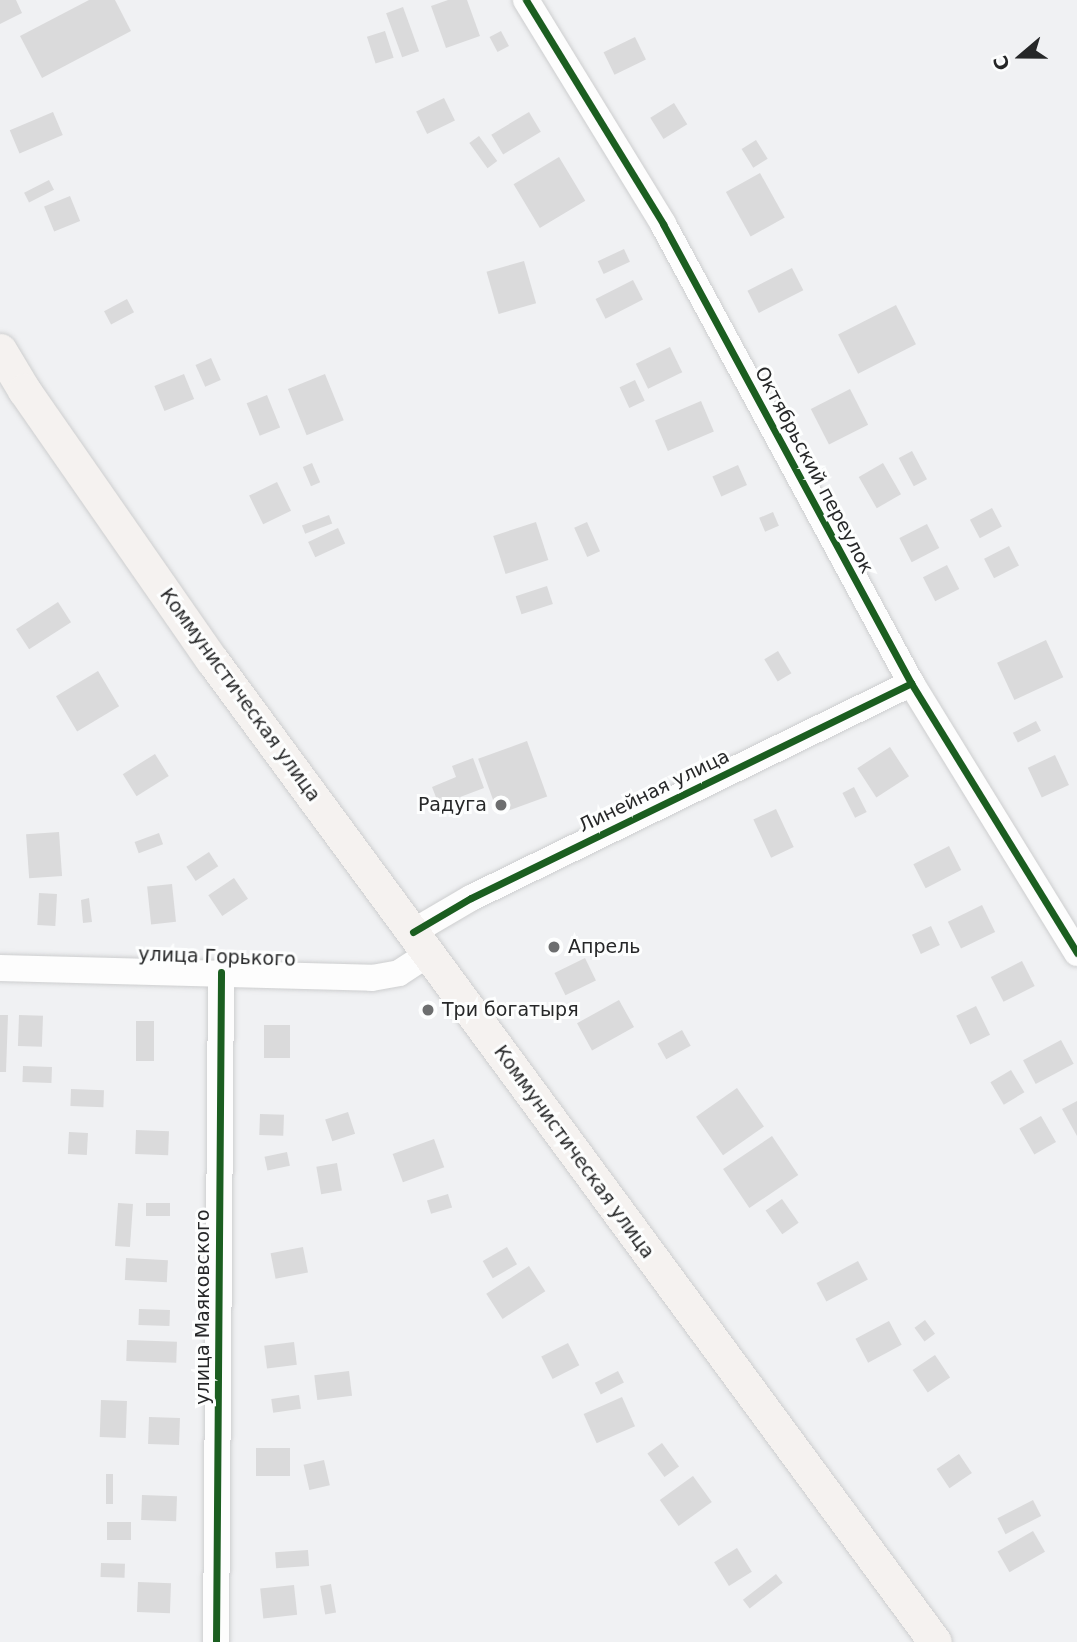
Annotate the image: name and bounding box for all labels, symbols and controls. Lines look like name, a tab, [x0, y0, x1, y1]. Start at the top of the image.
north arrow	[986, 21, 1056, 91]
text: С	[989, 53, 1014, 74]
street label: Октябрьский переулок	[750, 363, 878, 577]
street label: Коммунистическая улица	[155, 584, 325, 806]
street label: Линейная улица	[575, 745, 733, 837]
place label: Радуга	[418, 794, 487, 816]
marker: Радуга	[493, 797, 509, 813]
place label: Апрель	[568, 936, 641, 958]
marker: Апрель	[546, 939, 562, 955]
street label: улица Горького	[138, 943, 296, 971]
place label: Три богатыря	[442, 999, 579, 1021]
marker: Три богатыря	[420, 1002, 436, 1018]
street label: Коммунистическая улица	[489, 1041, 659, 1263]
street label: улица Маяковского	[192, 1209, 214, 1405]

